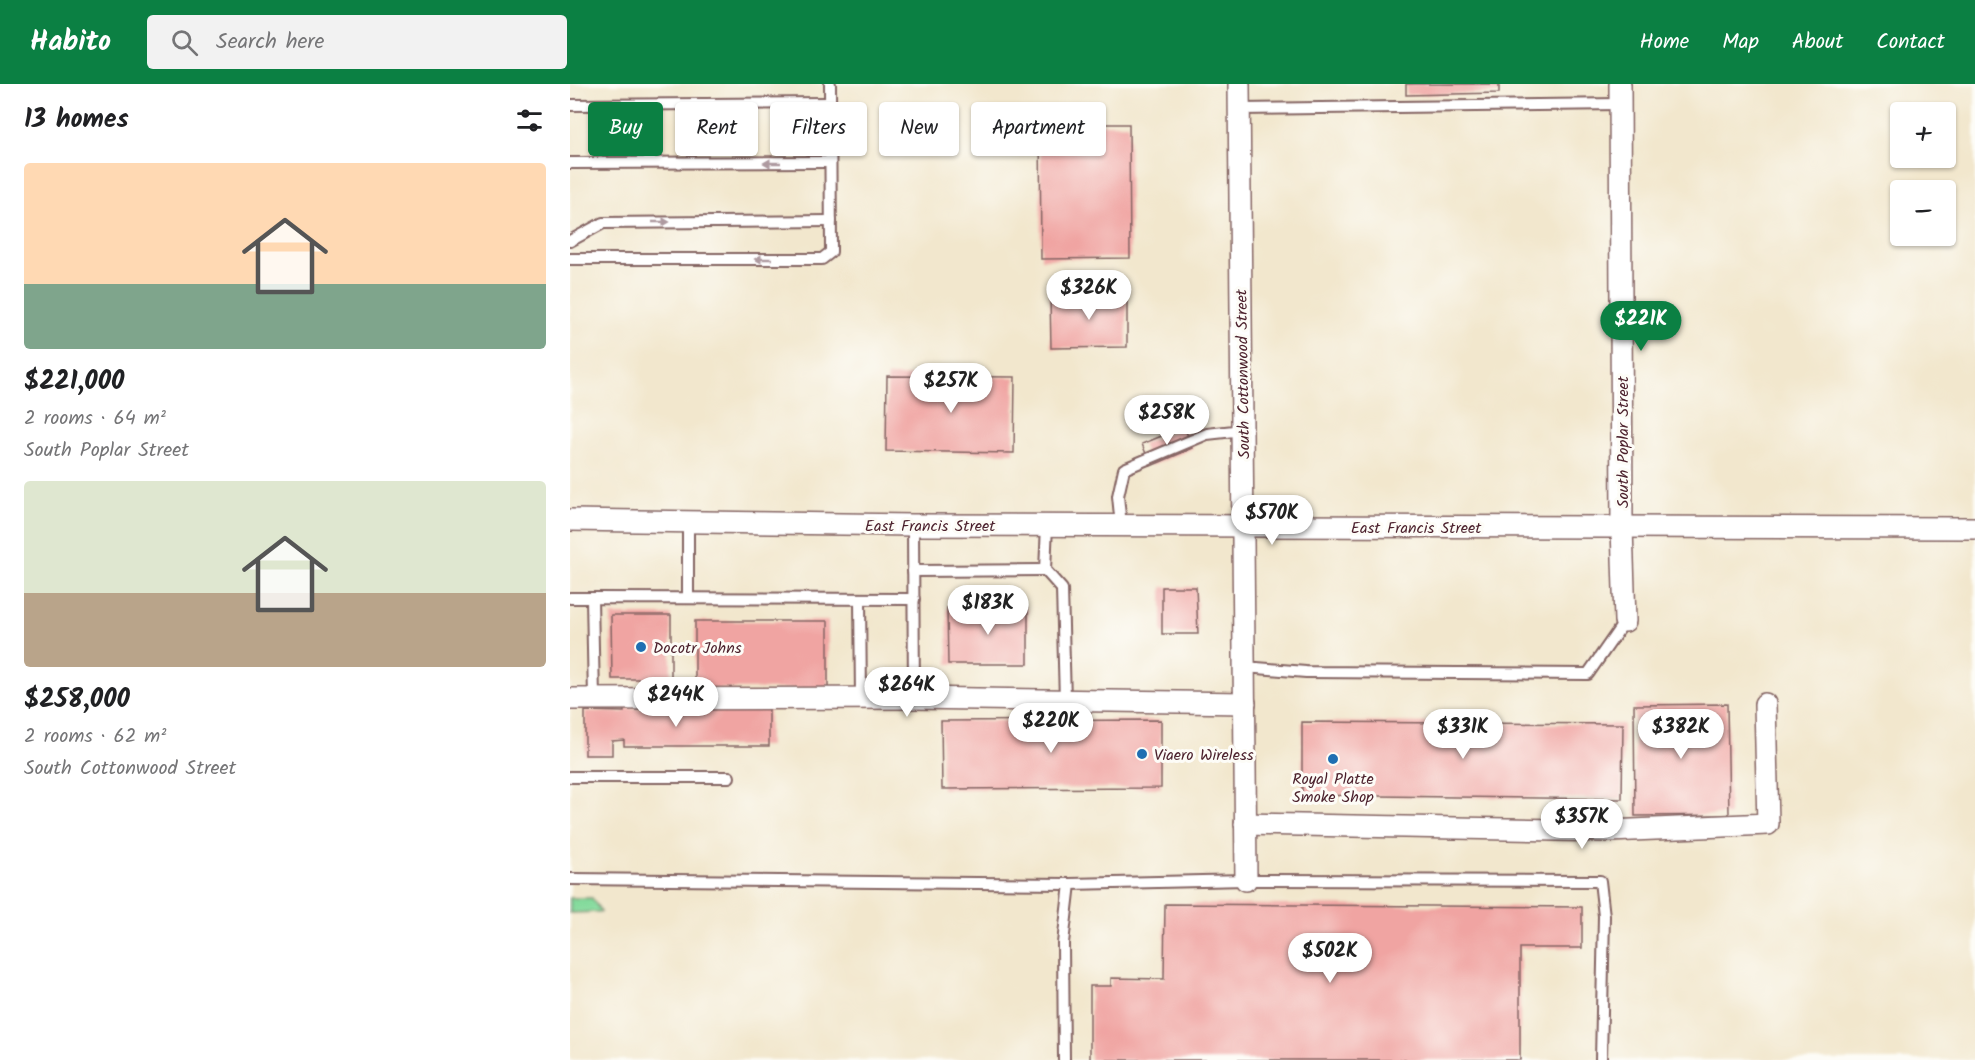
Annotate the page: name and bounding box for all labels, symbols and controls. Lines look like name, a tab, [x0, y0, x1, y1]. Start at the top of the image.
search box	[147, 15, 567, 69]
text: Habito	[30, 20, 111, 65]
text: Search here	[216, 25, 325, 60]
icon: search	[168, 26, 201, 59]
text: Home	[1640, 26, 1689, 59]
text: Map	[1722, 26, 1759, 59]
text: About	[1792, 26, 1843, 59]
text: Contact	[1876, 26, 1945, 59]
text: 13 homes	[24, 99, 129, 141]
chip: Buy	[588, 102, 663, 156]
chip: Rent	[675, 102, 758, 156]
chip: Filters	[770, 102, 867, 156]
chip: New	[879, 102, 959, 156]
chip: Apartment	[971, 102, 1106, 156]
map controls	[1890, 102, 1956, 246]
button: +	[1890, 102, 1956, 168]
icon: filters	[513, 104, 546, 137]
one-way arrow	[762, 158, 781, 168]
button: −	[1890, 180, 1956, 246]
icon: home	[231, 202, 339, 310]
one-way arrow	[652, 217, 671, 227]
one-way arrow	[754, 254, 773, 264]
pin: $326K	[1047, 270, 1131, 321]
text: $326K	[1060, 273, 1118, 305]
street label: South Cottonwood Street	[1230, 288, 1257, 459]
pin: $221K	[1599, 301, 1683, 352]
text: $221K	[1614, 304, 1668, 336]
text: $221,000	[24, 361, 124, 403]
pin: $257K	[909, 363, 993, 414]
text: $257K	[923, 366, 979, 398]
street label: South Poplar Street	[1611, 375, 1636, 508]
pin: $258K	[1125, 395, 1209, 446]
text: $258K	[1138, 398, 1196, 430]
text: 2 rooms · 64 m²	[24, 403, 166, 435]
text: South Poplar Street	[24, 435, 189, 467]
pin: $570K	[1230, 495, 1314, 546]
text: $570K	[1245, 498, 1299, 530]
street label: East Francis Street	[865, 514, 996, 539]
street label: East Francis Street	[1351, 516, 1482, 541]
icon: home	[231, 520, 339, 628]
pin: $183K	[946, 585, 1030, 636]
text: $183K	[962, 588, 1014, 620]
place label: Docotr Johns	[653, 636, 742, 661]
marker: Docotr Johns	[634, 640, 648, 654]
pin: $264K	[865, 667, 949, 718]
text: $264K	[878, 670, 936, 702]
pin: $244K	[634, 677, 718, 728]
text: $258,000	[24, 679, 130, 721]
text: $244K	[647, 680, 705, 712]
pin: $220K	[1009, 703, 1093, 754]
text: $220K	[1022, 706, 1080, 738]
pin: $331K	[1421, 709, 1505, 760]
pin: $382K	[1639, 709, 1723, 760]
text: $331K	[1437, 712, 1489, 744]
text: $382K	[1652, 712, 1710, 744]
text: 2 rooms · 62 m²	[24, 721, 166, 753]
place label: Viaero Wireless	[1154, 743, 1254, 768]
marker: Viaero Wireless	[1135, 747, 1149, 761]
marker: Royal Platte Smoke Shop	[1326, 752, 1340, 766]
text: South Cottonwood Street	[24, 753, 236, 785]
place label: Royal Platte Smoke Shop	[1292, 767, 1374, 810]
pin: $357K	[1540, 799, 1624, 850]
text: $357K	[1555, 802, 1609, 834]
pin: $502K	[1288, 933, 1372, 984]
text: $502K	[1302, 936, 1358, 968]

